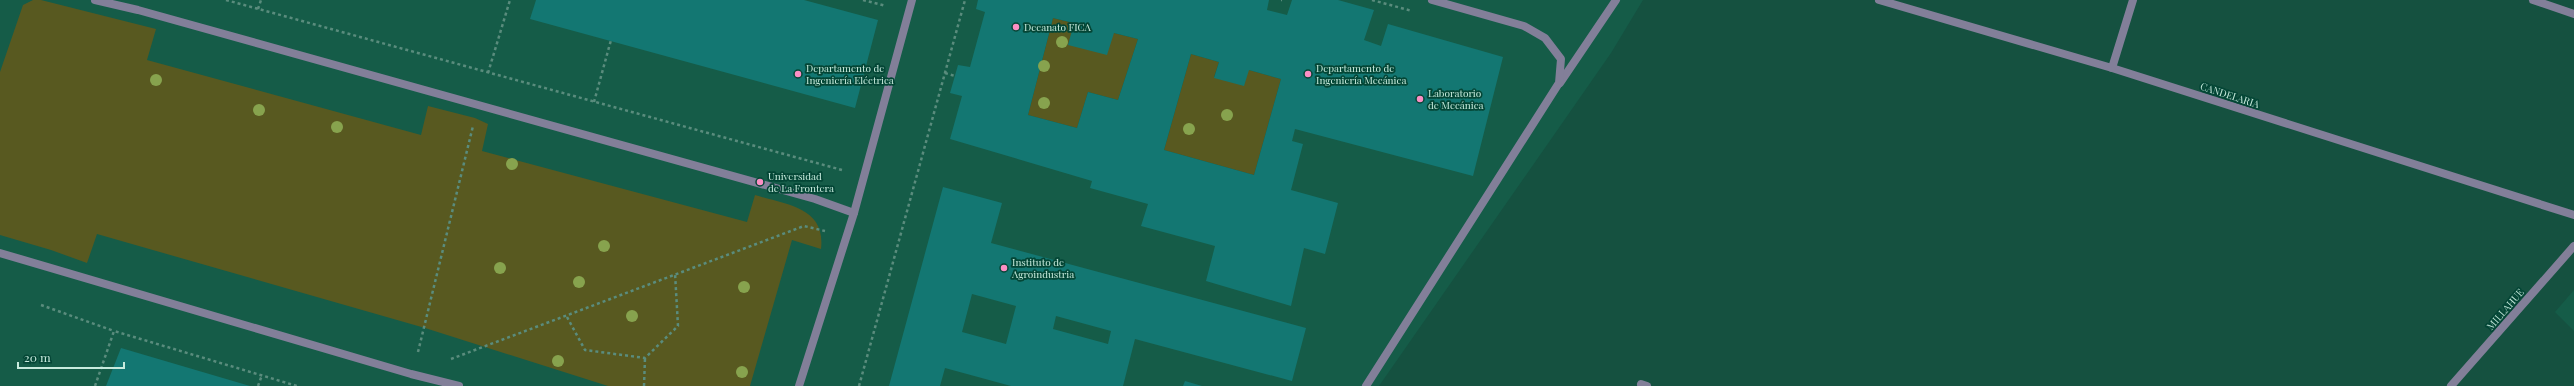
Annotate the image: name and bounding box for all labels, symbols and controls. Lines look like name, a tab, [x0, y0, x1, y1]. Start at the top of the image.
place label: Decanato FICA	[1024, 20, 1091, 34]
marker: Decanato FICA	[1011, 22, 1021, 32]
place label: Departamento de Ingeniería Eléctrica	[806, 61, 894, 87]
place label: Departamento de Ingeniería Mecánica	[1316, 61, 1406, 87]
marker: Departamento de Ingeniería Eléctrica	[793, 69, 803, 79]
marker: Departamento de Ingeniería Mecánica	[1303, 69, 1313, 79]
street label: CANDELARIA	[2199, 79, 2262, 111]
place label: Laboratorio de Mecánica	[1428, 86, 1484, 112]
marker: Laboratorio de Mecánica	[1415, 94, 1425, 104]
place label: Universidad de La Frontera	[768, 169, 834, 195]
marker: Universidad de La Frontera	[755, 177, 765, 187]
place label: Instituto de Agroindustria	[1011, 255, 1074, 281]
marker: Instituto de Agroindustria	[999, 263, 1009, 273]
street label: MILLAHUE	[2483, 285, 2527, 333]
scale bar	[18, 344, 124, 370]
text: 20 m	[24, 349, 51, 365]

